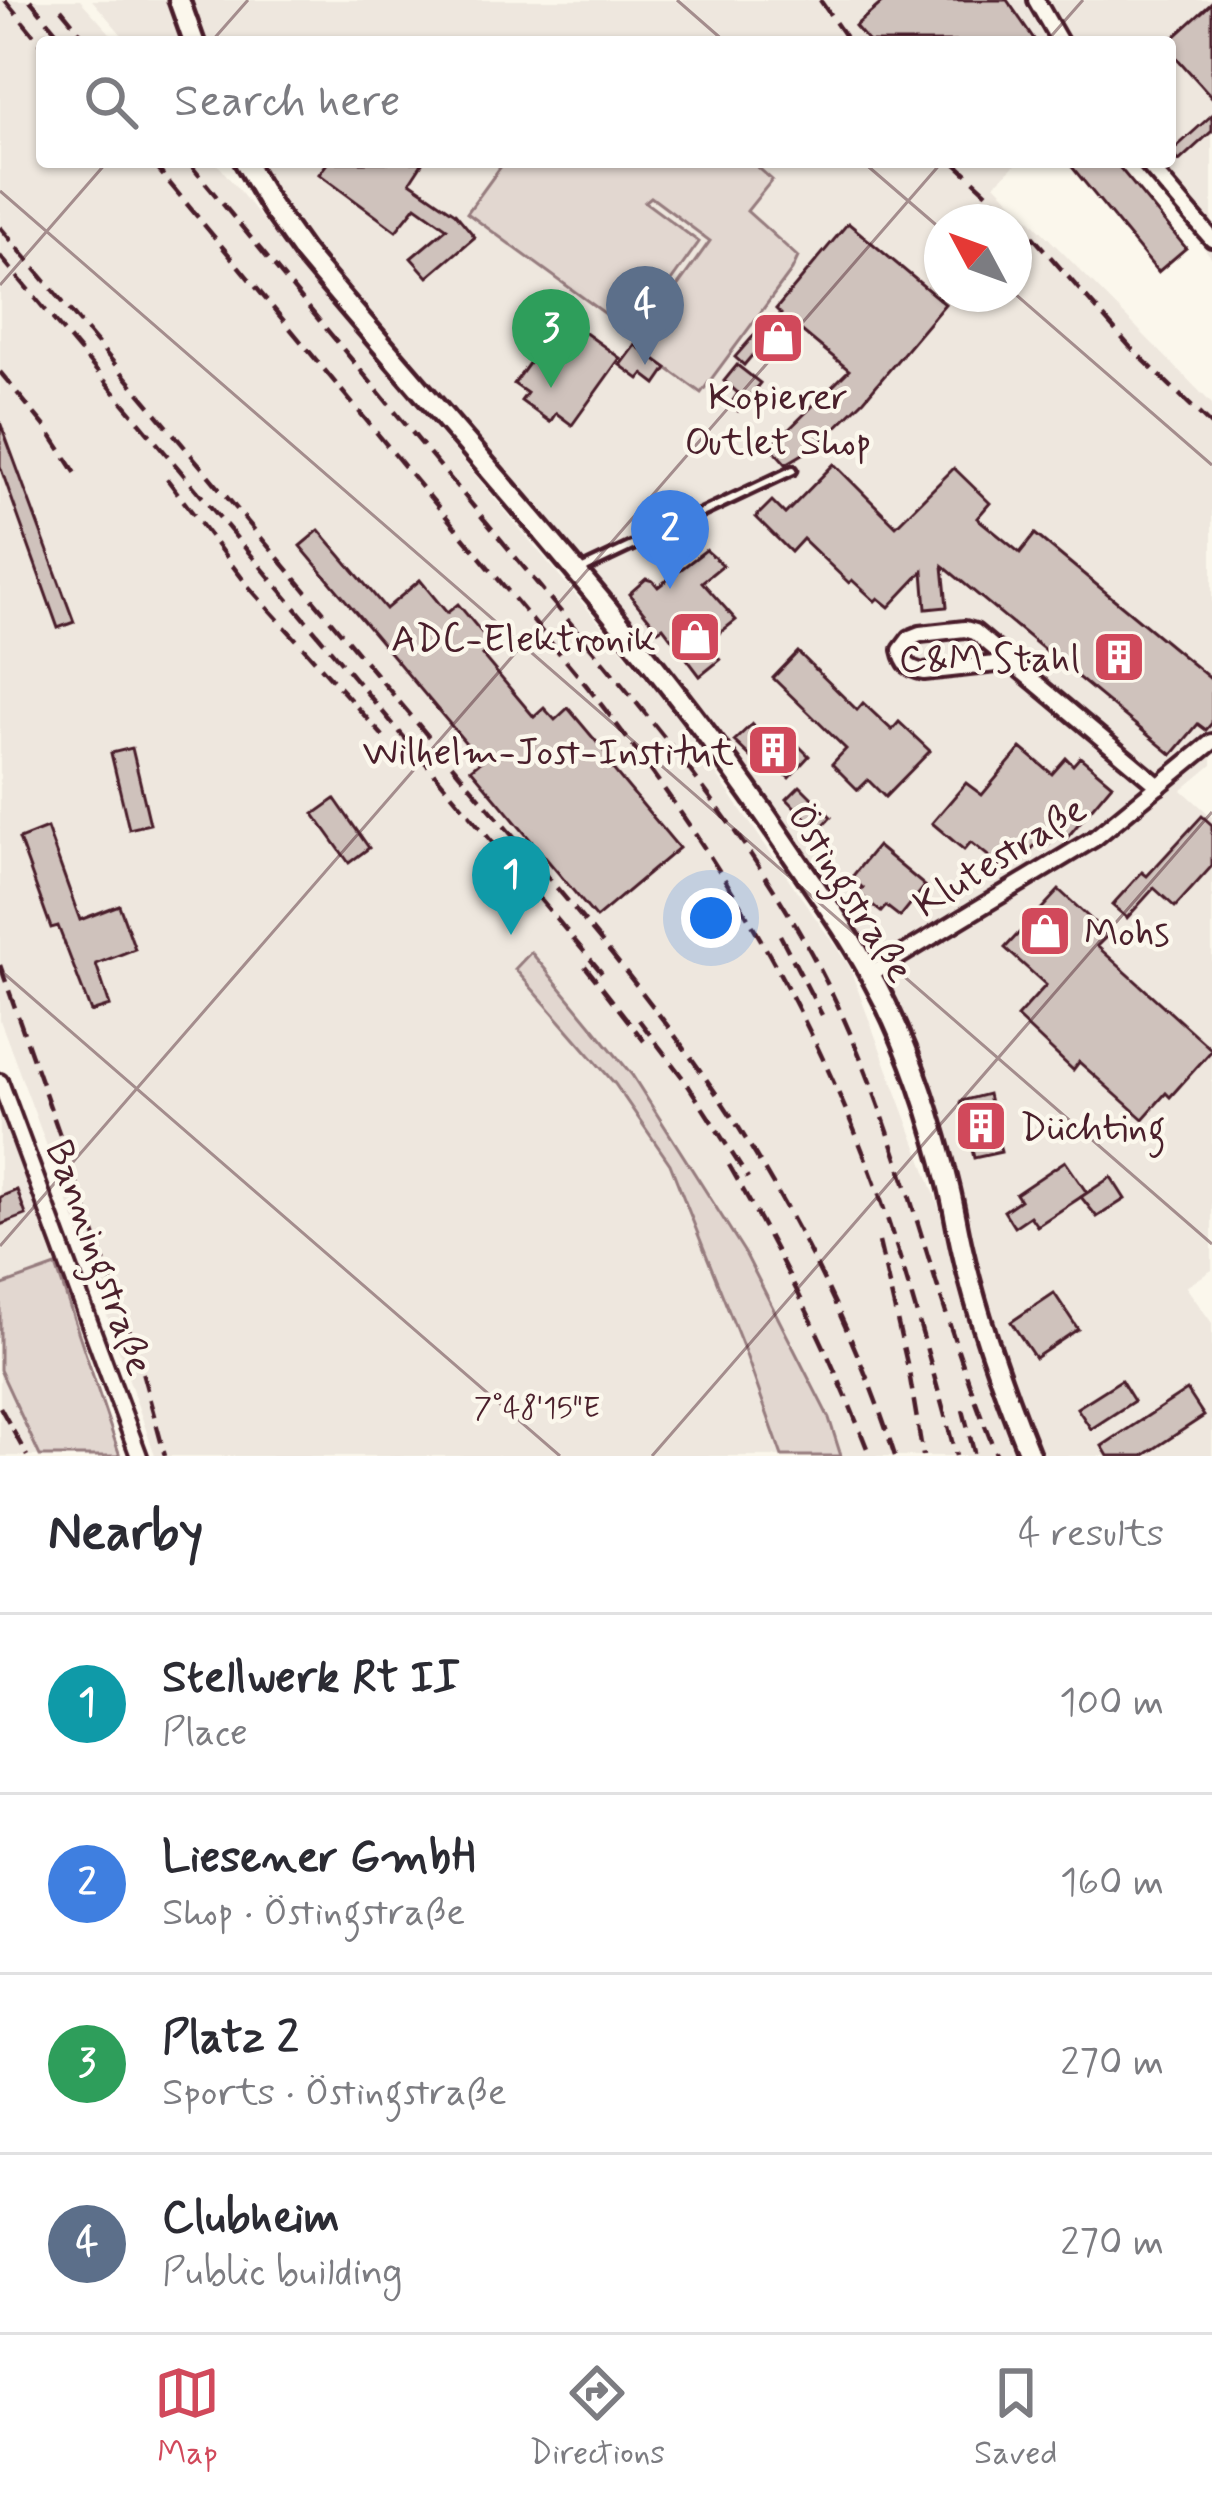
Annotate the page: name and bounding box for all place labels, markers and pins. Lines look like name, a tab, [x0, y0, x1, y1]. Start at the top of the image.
pin: 4	[606, 266, 684, 365]
pin: 3	[512, 289, 590, 388]
shop icon: Kopierer Outlet Shop	[750, 310, 806, 366]
place label: Kopierer Outlet Shop	[685, 373, 871, 469]
pin: 2	[631, 490, 709, 589]
shop icon: ADC-Elektronik	[667, 609, 723, 665]
place label: ADC-Elektronik	[391, 615, 656, 666]
building icon: C&M Stahl	[1091, 629, 1147, 685]
place label: C&M Stahl	[899, 635, 1080, 686]
building icon: Wilhelm-Jost-Institut	[745, 722, 801, 778]
place label: Wilhelm-Jost-Institut	[363, 728, 734, 779]
pin: 1	[472, 836, 550, 935]
shop icon: Mohs	[1017, 903, 1073, 959]
place label: Mohs	[1084, 909, 1170, 960]
building icon: Düchting	[953, 1098, 1009, 1154]
place label: Düchting	[1020, 1104, 1166, 1158]

